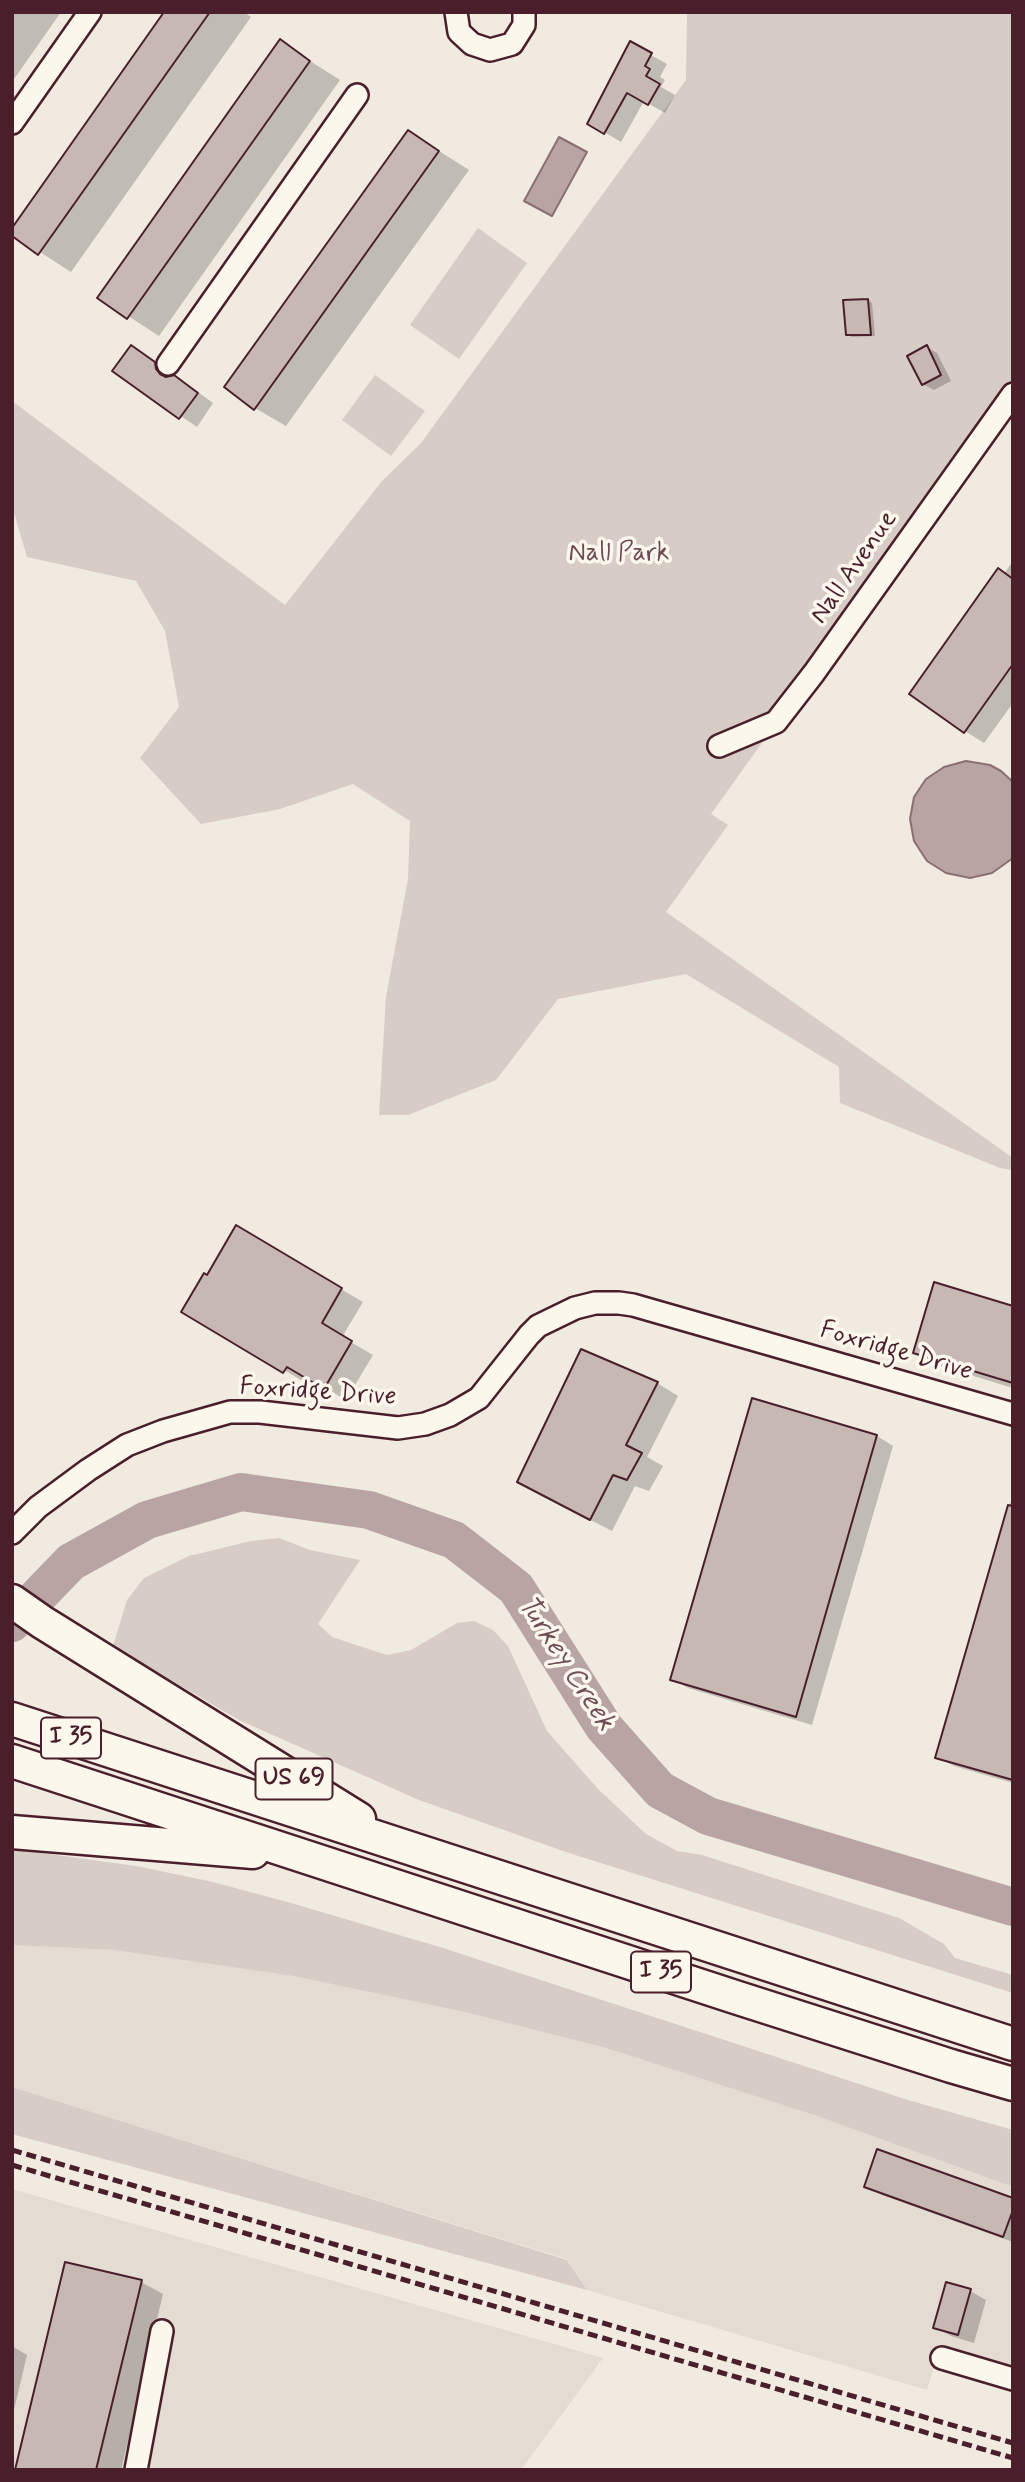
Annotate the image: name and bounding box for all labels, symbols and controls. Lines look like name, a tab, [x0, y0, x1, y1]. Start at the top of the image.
street label: Nall Avenue	[805, 506, 905, 630]
park label: Nall Park	[569, 539, 669, 571]
street label: Foxridge Drive	[816, 1315, 976, 1389]
street label: Foxridge Drive	[239, 1372, 397, 1414]
water label: Turkey Creek	[509, 1590, 621, 1738]
road number: I 35	[41, 1718, 101, 1758]
road number: US 69	[256, 1758, 332, 1800]
road number: I 35	[631, 1952, 691, 1993]

